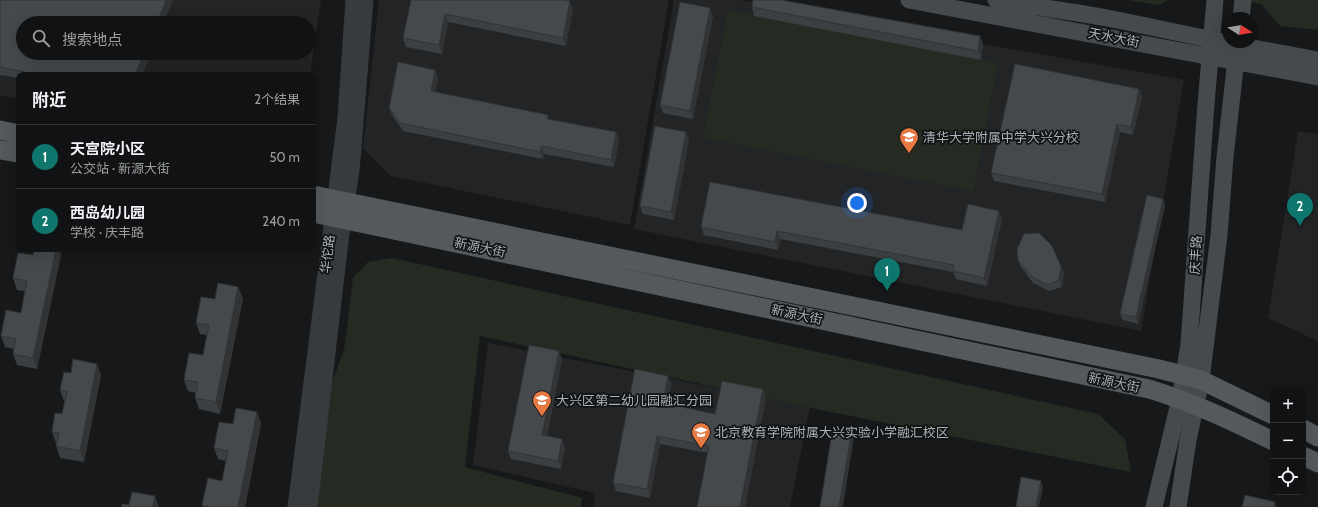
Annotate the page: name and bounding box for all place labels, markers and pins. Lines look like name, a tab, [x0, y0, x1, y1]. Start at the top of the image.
school or university icon: 清华大学附属中学大兴分校	[898, 126, 920, 154]
place label: 清华大学附属中学大兴分校	[923, 129, 1079, 145]
pin: 2	[1287, 193, 1313, 226]
pin: 1	[874, 258, 900, 291]
school or university icon: 大兴区第二幼儿园融汇分园	[531, 389, 553, 417]
place label: 大兴区第二幼儿园融汇分园	[556, 392, 712, 408]
school or university icon: 北京教育学院附属大兴实验小学融汇校区	[690, 421, 712, 449]
place label: 北京教育学院附属大兴实验小学融汇校区	[715, 424, 949, 440]

